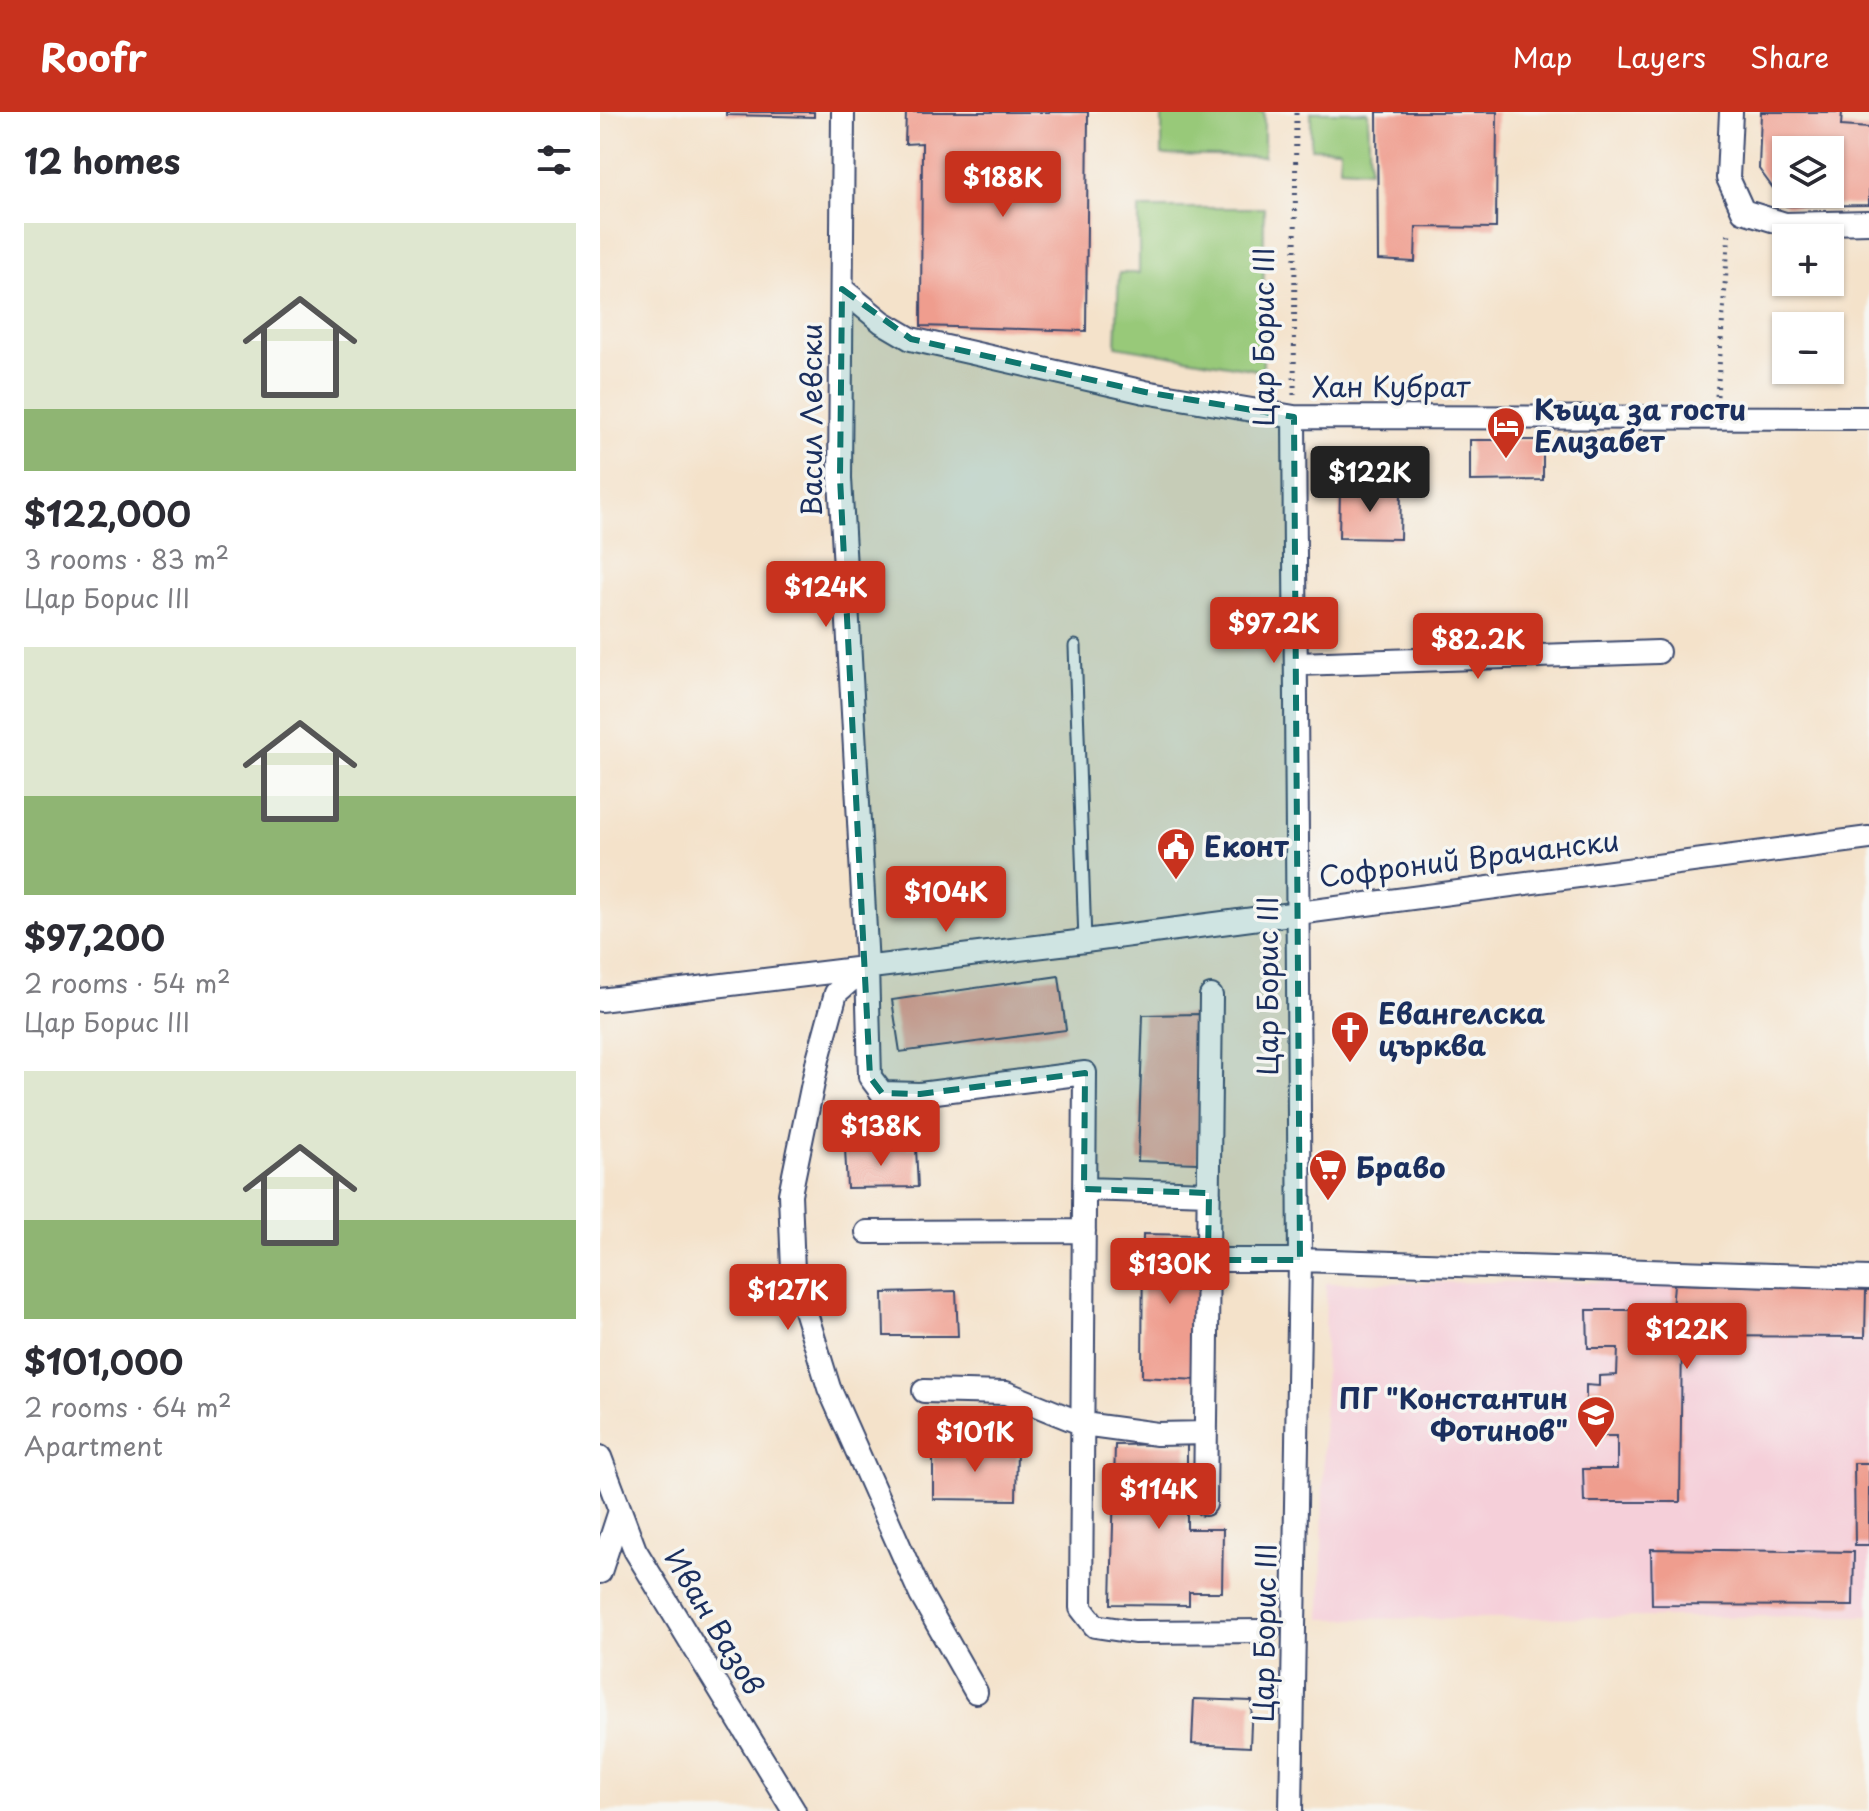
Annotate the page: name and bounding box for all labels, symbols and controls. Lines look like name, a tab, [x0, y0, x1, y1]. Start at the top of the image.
text: Roofr	[40, 28, 147, 85]
text: Map	[1512, 35, 1572, 78]
text: Layers	[1616, 35, 1706, 78]
text: Share	[1750, 35, 1829, 78]
text: 12 homes	[24, 134, 180, 186]
map controls	[1772, 136, 1844, 384]
button: layers	[1772, 136, 1844, 208]
icon: filters	[532, 138, 576, 182]
pin: $188K	[947, 151, 1059, 219]
text: $188K	[963, 157, 1043, 196]
button: +	[1772, 224, 1844, 296]
street label: Цар Борис III	[1241, 248, 1284, 426]
icon: home	[228, 275, 372, 419]
button: −	[1772, 312, 1844, 384]
street label: Васил Левски	[789, 324, 832, 516]
street label: Хан Кубрат	[1312, 364, 1471, 407]
place label: Къща за гости Елизабет	[1534, 387, 1746, 462]
hotel icon: Къща за гости Елизабет	[1485, 405, 1527, 460]
pin: $122K	[1314, 446, 1426, 514]
text: $122K	[1329, 452, 1411, 491]
text: $122,000	[24, 487, 191, 539]
text: 3 rooms · 83 m²	[24, 539, 229, 578]
pin: $124K	[770, 561, 882, 629]
text: $124K	[784, 567, 868, 606]
text: Цар Борис III	[24, 578, 190, 617]
pin: $97.2K	[1209, 597, 1339, 665]
text: $97.2K	[1228, 603, 1320, 642]
pin: $82.2K	[1413, 613, 1543, 681]
text: $82.2K	[1431, 619, 1525, 658]
icon: home	[228, 699, 372, 843]
street label: Софроний Врачански	[1316, 818, 1621, 897]
place label: Еконт	[1204, 824, 1290, 867]
public building icon: Еконт	[1155, 826, 1197, 881]
pin: $104K	[890, 866, 1002, 934]
text: $104K	[904, 872, 988, 911]
street label: Цар Борис III	[1245, 897, 1288, 1075]
text: $97,200	[24, 911, 165, 963]
text: 2 rooms · 54 m²	[24, 963, 231, 1002]
place label: Евангелска църква	[1378, 991, 1545, 1066]
text: Цар Борис III	[24, 1002, 190, 1041]
church icon: Евангелска църква	[1329, 1009, 1371, 1064]
pin: $138K	[825, 1100, 937, 1168]
text: $138K	[841, 1106, 921, 1145]
icon: home	[228, 1123, 372, 1267]
place label: Браво	[1356, 1145, 1446, 1188]
supermarket icon: Браво	[1307, 1147, 1349, 1202]
pin: $130K	[1114, 1238, 1226, 1306]
text: $130K	[1128, 1244, 1212, 1283]
pin: $127K	[732, 1264, 844, 1332]
text: $127K	[747, 1270, 829, 1309]
pin: $122K	[1631, 1303, 1743, 1371]
text: $122K	[1646, 1309, 1728, 1348]
text: $101,000	[24, 1335, 183, 1387]
place label: ПГ "Константин Фотинов"	[1339, 1376, 1568, 1451]
text: 2 rooms · 64 m²	[24, 1387, 232, 1426]
school or university icon: ПГ "Константин Фотинов"	[1575, 1394, 1617, 1449]
pin: $101K	[919, 1406, 1031, 1474]
text: $101K	[936, 1412, 1014, 1451]
text: Apartment	[24, 1426, 163, 1465]
pin: $114K	[1103, 1463, 1215, 1531]
text: $114K	[1120, 1469, 1198, 1508]
street label: Иван Вазов	[655, 1540, 776, 1702]
street label: Цар Борис III	[1240, 1543, 1287, 1723]

